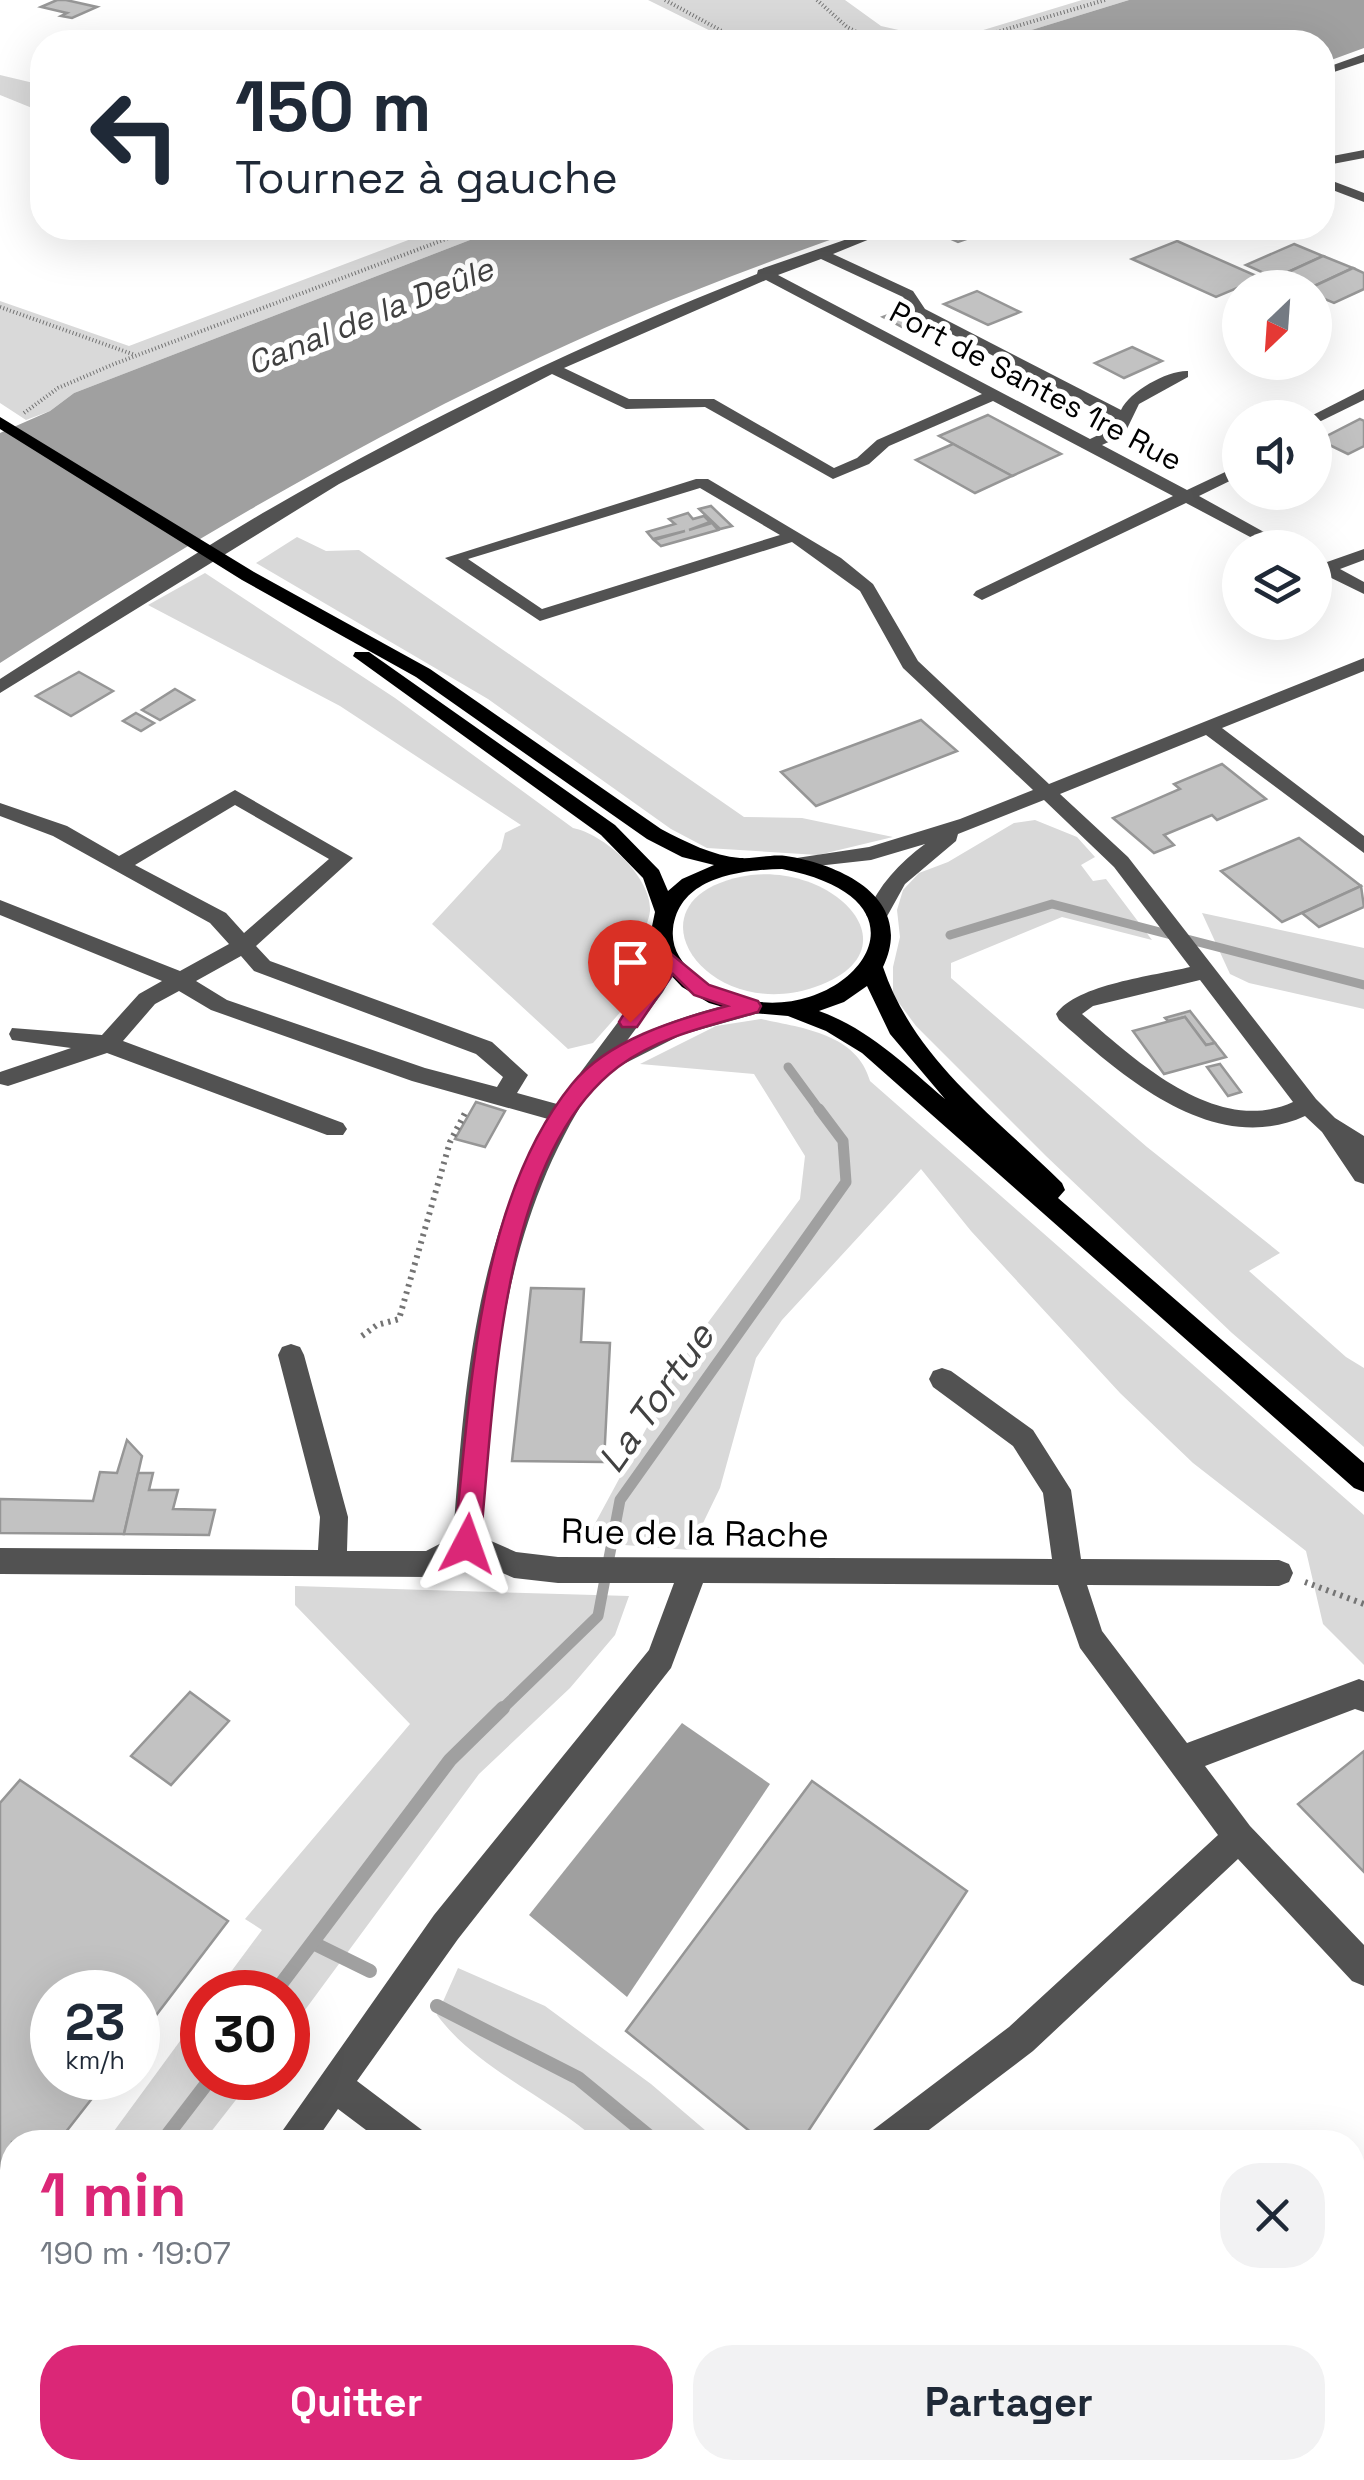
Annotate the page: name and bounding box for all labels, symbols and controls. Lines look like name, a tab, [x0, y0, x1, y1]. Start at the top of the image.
text: 150 m	[235, 62, 432, 151]
icon: left	[70, 70, 200, 200]
text: Tournez à gauche	[235, 149, 618, 206]
water label: Canal de la Deûle	[241, 248, 500, 384]
north arrow	[1222, 270, 1332, 380]
map controls	[1222, 270, 1332, 640]
street label: Port de Santes 1re Rue	[883, 292, 1189, 480]
button: sound	[1222, 400, 1332, 510]
button: layers	[1222, 530, 1332, 640]
pin	[588, 920, 673, 1023]
icon: arrive	[603, 935, 658, 990]
water label: La Tortue	[587, 1313, 726, 1482]
position arrow	[415, 1492, 519, 1596]
street label: Rue de la Rache	[561, 1509, 829, 1557]
speed limit sign: 30	[180, 1970, 310, 2100]
text: 23	[65, 1991, 125, 2055]
text: km/h	[65, 2044, 125, 2076]
text: 1 min	[40, 2157, 187, 2234]
button: close	[1220, 2163, 1325, 2268]
text: 190 m · 19:07	[40, 2233, 231, 2273]
button: Quitter	[40, 2345, 673, 2460]
button: Partager	[693, 2345, 1325, 2460]

